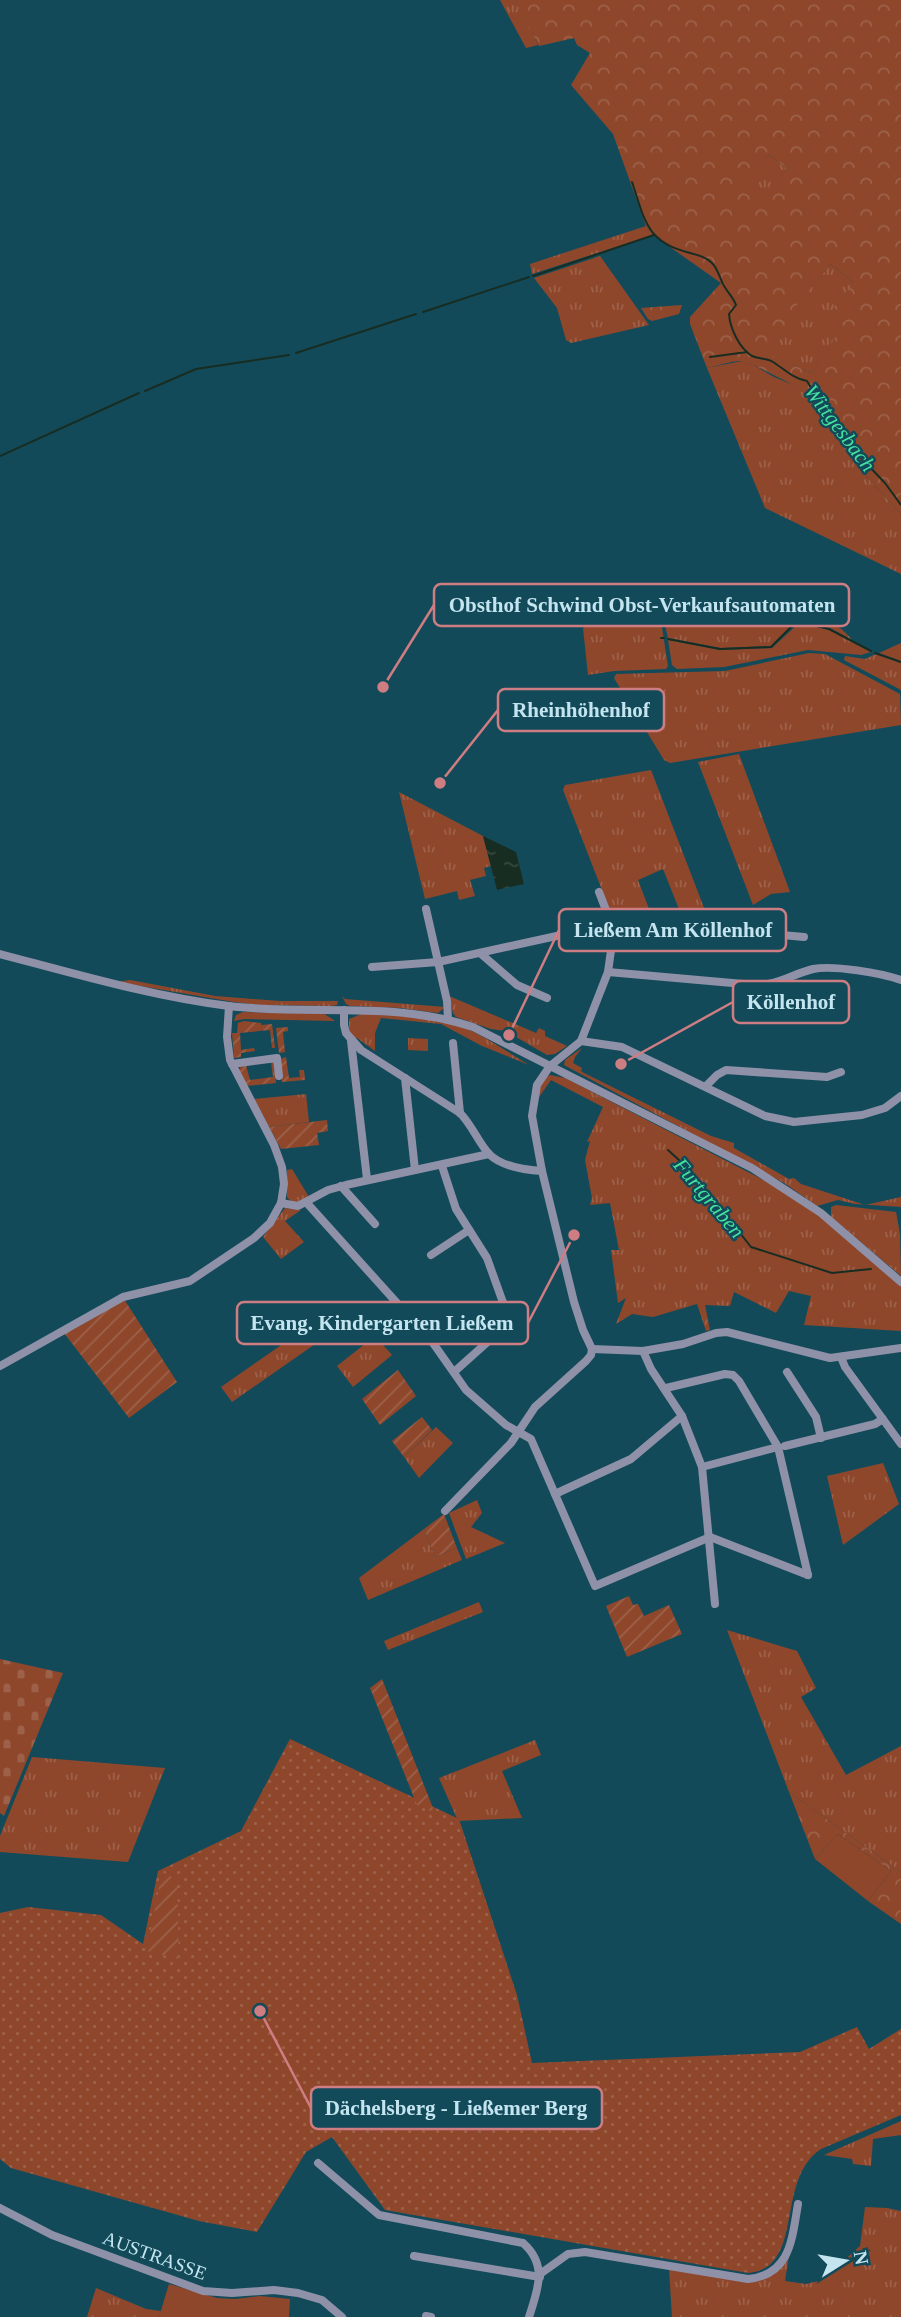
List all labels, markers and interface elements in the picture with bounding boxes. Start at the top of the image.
water label: Wittgesbach [800,380,880,476]
callout: Obsthof Schwind Obst-Verkaufsautomaten [434,584,849,626]
text: Obsthof Schwind Obst-Verkaufsautomaten [449,593,836,617]
callout: Rheinhöhenhof [498,689,664,731]
text: Rheinhöhenhof [512,698,651,722]
callout: Ließem Am Köllenhof [559,909,786,951]
text: Ließem Am Köllenhof [574,918,773,942]
callout: Köllenhof [733,981,849,1023]
text: Köllenhof [747,990,836,1014]
water label: Furtgraben [668,1152,749,1243]
callout: Evang. Kindergarten Ließem [237,1302,528,1344]
text: Evang. Kindergarten Ließem [250,1311,514,1335]
callout: Dächelsberg - Ließemer Berg [311,2087,602,2129]
text: Dächelsberg - Ließemer Berg [325,2096,588,2120]
north arrow [810,2226,880,2296]
street label: AUSTRASSE [100,2227,210,2284]
text: N [850,2249,873,2267]

